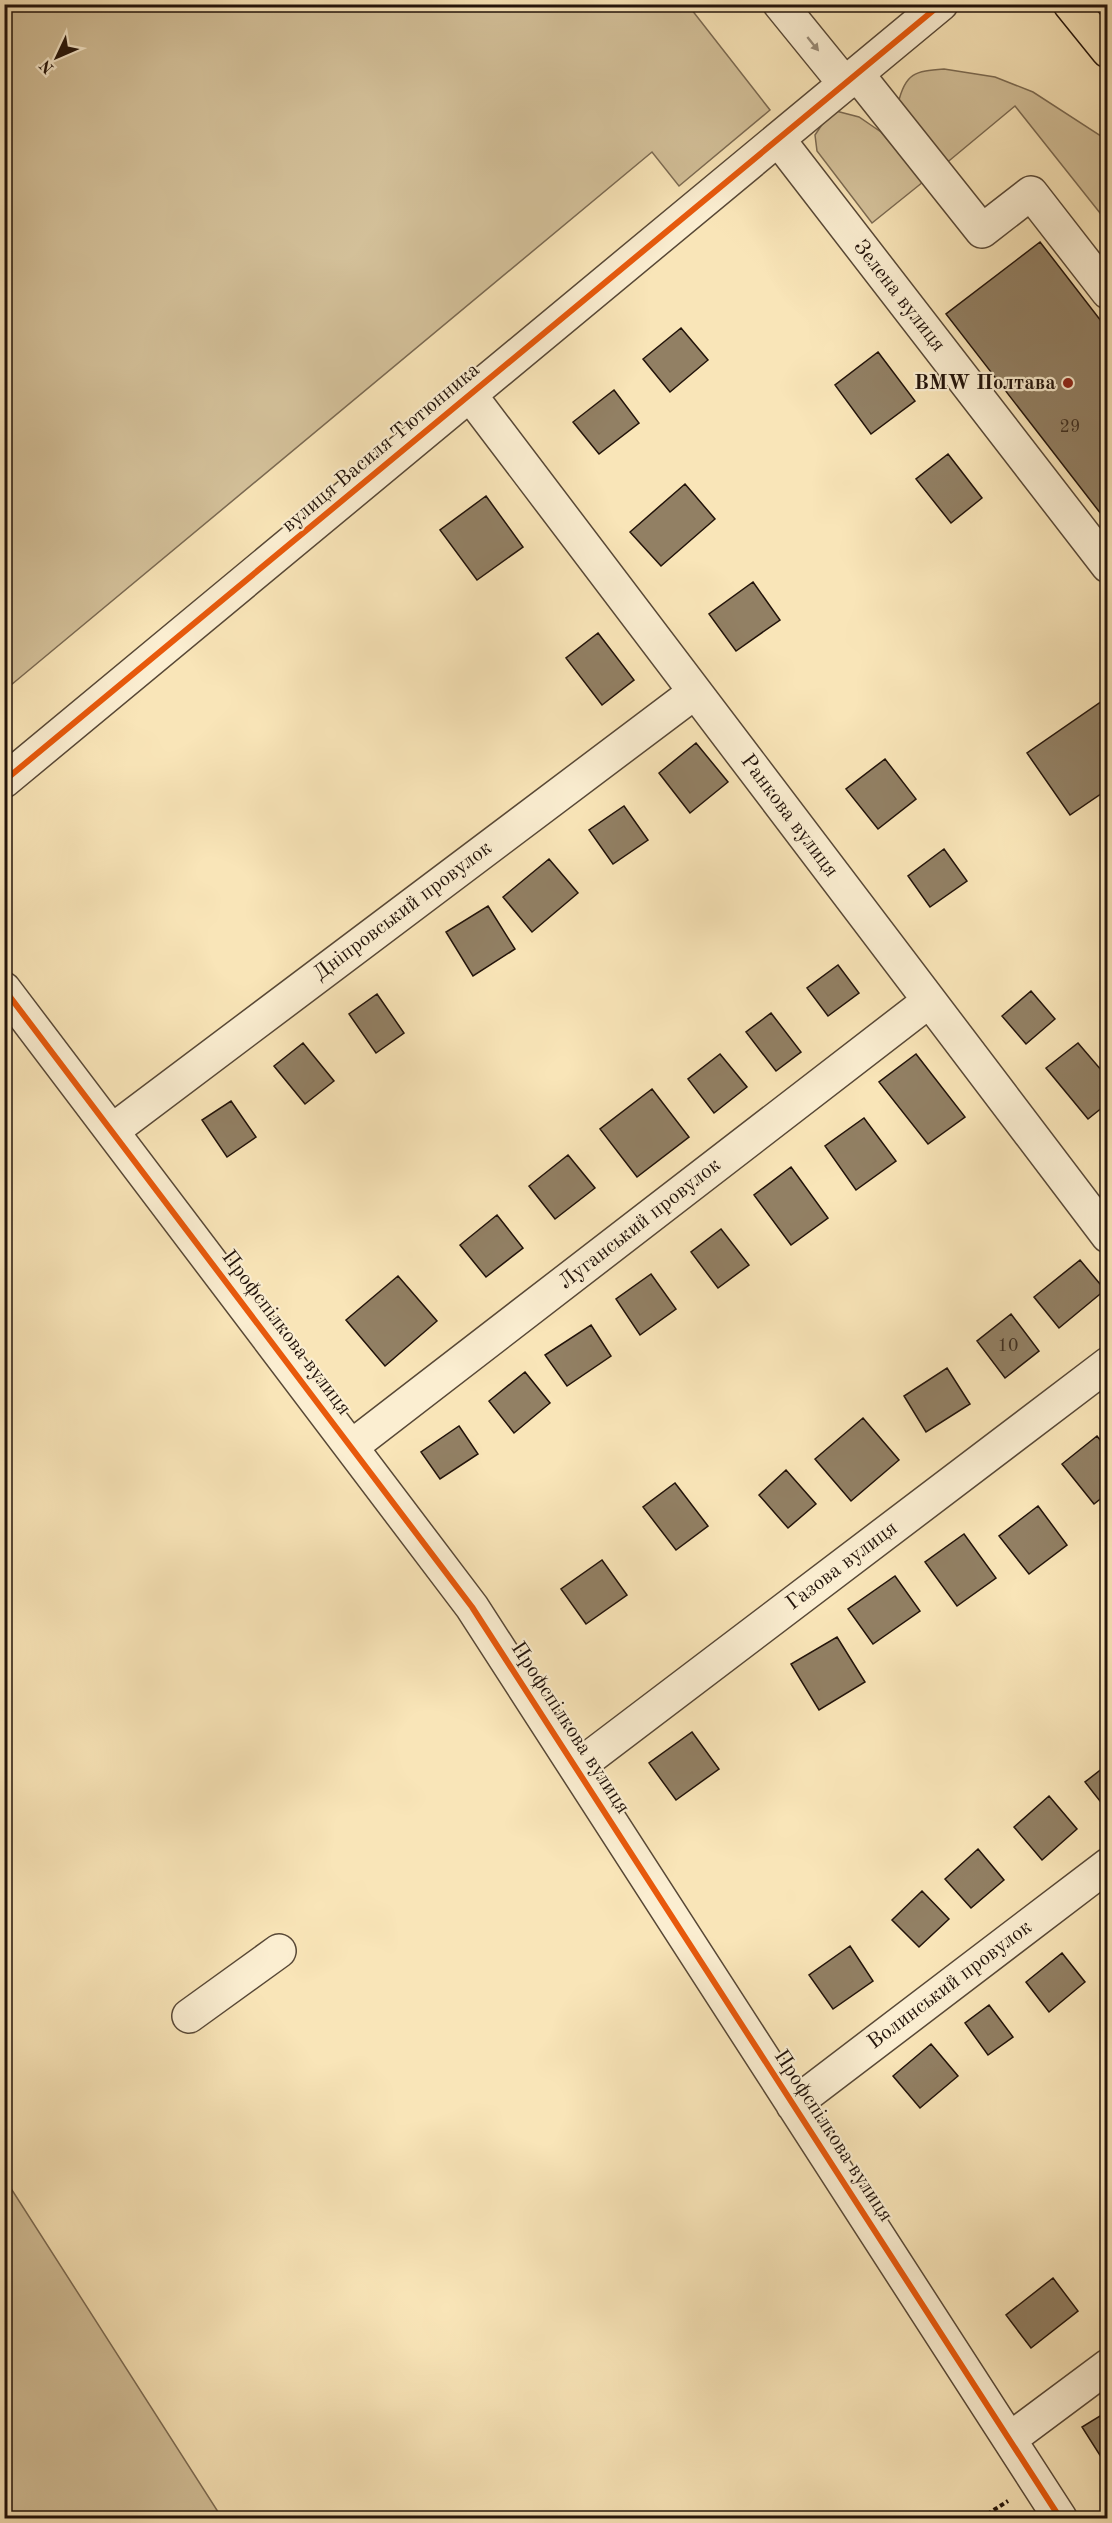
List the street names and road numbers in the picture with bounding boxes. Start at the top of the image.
street label: Зелена вулиця [849,236,949,356]
street label: вулиця Василя Тютюнника [278,359,484,537]
street label: Ранкова вулиця [736,751,842,881]
street label: Дніпровський провулок [310,837,496,985]
street label: Луганський провулок [555,1154,725,1294]
street label: Профспілкова вулиця [217,1247,355,1419]
street label: Газова вулиця [783,1518,902,1614]
street label: Профспілкова вулиця [507,1638,633,1818]
street label: Волинський провулок [864,1916,1036,2053]
street label: Профспілкова вулиця [770,2046,896,2226]

